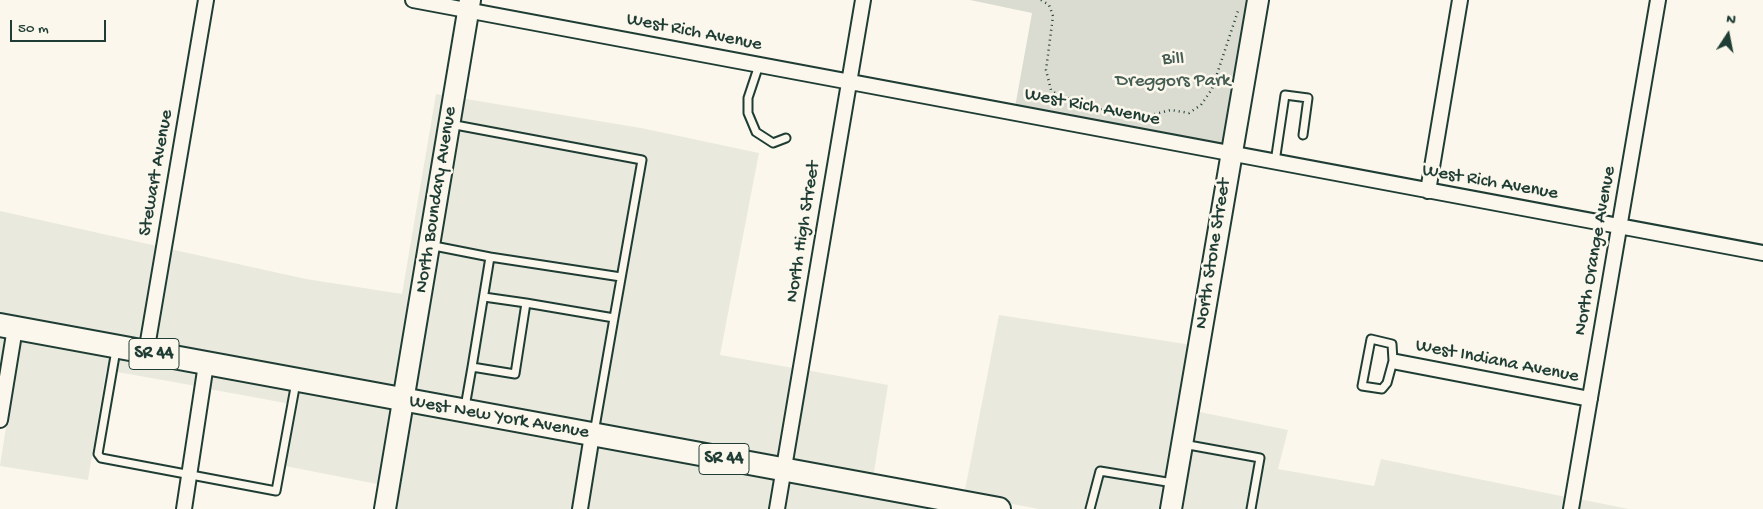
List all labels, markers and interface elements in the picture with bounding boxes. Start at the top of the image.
street label: West Rich Avenue [624,9,764,57]
scale bar [12,10,109,42]
north arrow [1703,10,1753,60]
text: N [1725,11,1737,29]
text: 50 m [18,20,49,38]
park label: Bill Dreggors Park [1116,49,1230,93]
street label: West Rich Avenue [1022,84,1162,132]
street label: North Boundary Avenue [411,105,463,295]
street label: Stewart Avenue [135,108,179,238]
street label: North High Street [782,160,826,304]
street label: West Rich Avenue [1420,160,1560,206]
street label: North Orange Avenue [1570,165,1622,337]
street label: North Stone Street [1191,177,1237,331]
street label: West Indiana Avenue [1413,335,1581,389]
road number: SR 44 [129,338,179,369]
street label: West New York Avenue [407,391,591,445]
road number: SR 44 [699,444,749,474]

